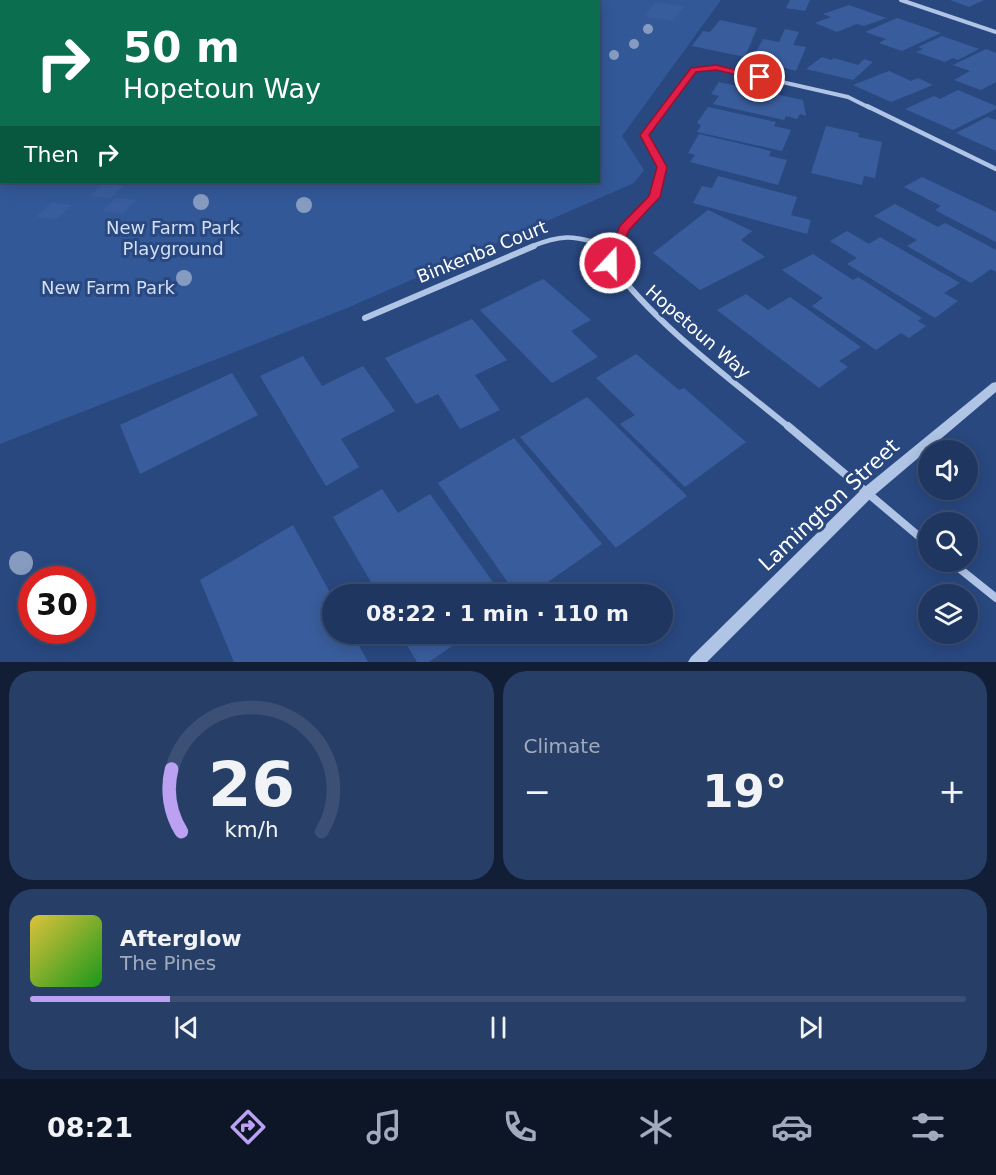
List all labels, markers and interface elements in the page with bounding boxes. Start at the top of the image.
text: 50 m [123,23,240,72]
icon: right [24,24,102,102]
pin [734,51,785,102]
icon: arrive [743,60,776,93]
text: Hopetoun Way [123,73,321,104]
icon: right [91,138,124,171]
text: Then [24,142,79,167]
street label: Binkenba Court [414,216,550,287]
park label: New Farm Park Playground [106,217,241,259]
position arrow [578,231,642,295]
park label: New Farm Park [41,277,176,298]
street label: Hopetoun Way [642,280,755,383]
street label: Lamington Street [754,434,904,576]
map controls [918,440,978,644]
button: sound [918,440,978,500]
button: search [918,512,978,572]
speed limit sign: 30 [18,566,96,644]
button: layers [918,584,978,644]
text: 08:22 · 1 min · 110 m [366,601,629,626]
text: Climate [524,734,600,758]
text: 26 [208,748,295,821]
text: 19° [702,765,787,818]
text: − [524,772,551,811]
text: + [938,772,966,811]
text: km/h [224,818,278,843]
text: Afterglow [120,926,242,951]
text: The Pines [120,951,216,975]
icon: previous [170,1011,203,1044]
icon: pause [482,1011,515,1044]
icon: next [794,1011,827,1044]
icon: directions [227,1106,269,1148]
icon: music [363,1106,405,1148]
icon: phone [499,1106,541,1148]
icon: climate [635,1106,677,1148]
icon: car [771,1106,813,1148]
icon: filters [907,1106,949,1148]
text: 08:21 [47,1112,133,1143]

